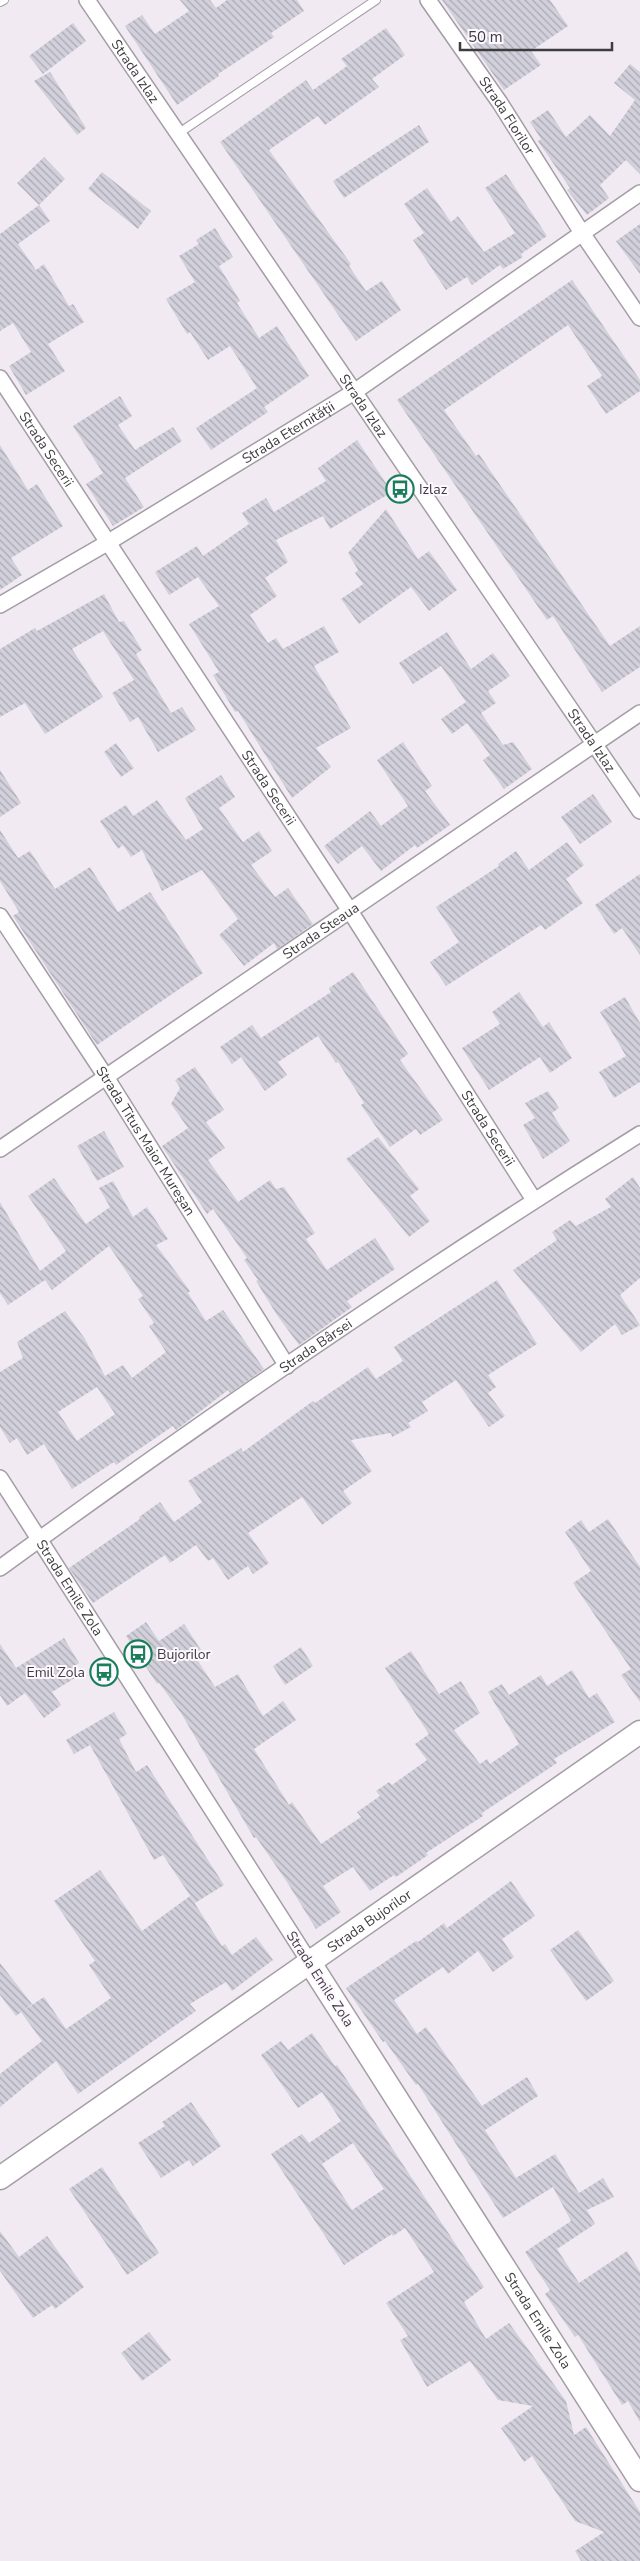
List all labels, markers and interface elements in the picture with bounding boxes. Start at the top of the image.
scale bar [460,20,612,52]
text: 50 m [468,27,503,47]
street label: Strada Izlaz [107,35,164,107]
street label: Strada Florilor [475,73,540,158]
street label: Strada Izlaz [335,370,392,442]
street label: Strada Eternității [238,397,338,468]
street label: Strada Secerii [15,408,78,490]
bus stop icon: Izlaz [385,474,415,504]
place label: Izlaz [419,480,448,499]
street label: Strada Izlaz [563,705,621,776]
street label: Strada Secerii [237,746,301,829]
street label: Strada Steaua [279,898,363,963]
street label: Strada Titus Maior Mureșan [92,1062,200,1219]
street label: Strada Secerii [457,1087,519,1170]
street label: Strada Bârsei [275,1314,356,1377]
street label: Strada Emile Zola [32,1536,108,1639]
bus stop icon: Bujorilor [123,1639,153,1669]
place label: Bujorilor [157,1645,211,1664]
bus stop icon: Emil Zola [89,1657,119,1687]
place label: Emil Zola [26,1663,85,1682]
street label: Strada Bujorilor [323,1885,415,1957]
street label: Strada Emile Zola [282,1927,358,2031]
street label: Strada Emile Zola [500,2268,576,2372]

